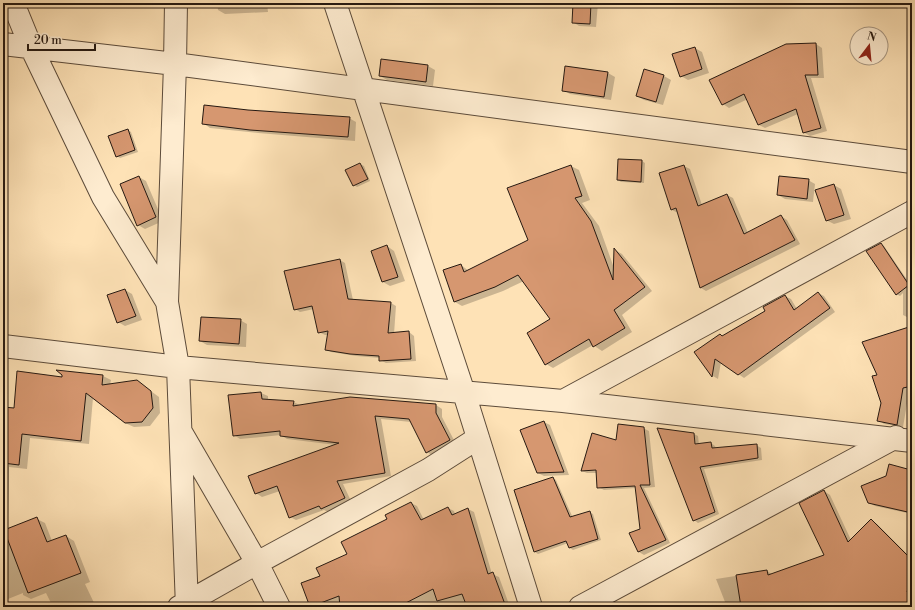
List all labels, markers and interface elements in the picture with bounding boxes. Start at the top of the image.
scale bar [28,26,95,52]
north arrow [849,26,889,66]
text: N [865,29,878,45]
text: 20 m [34,33,62,48]

